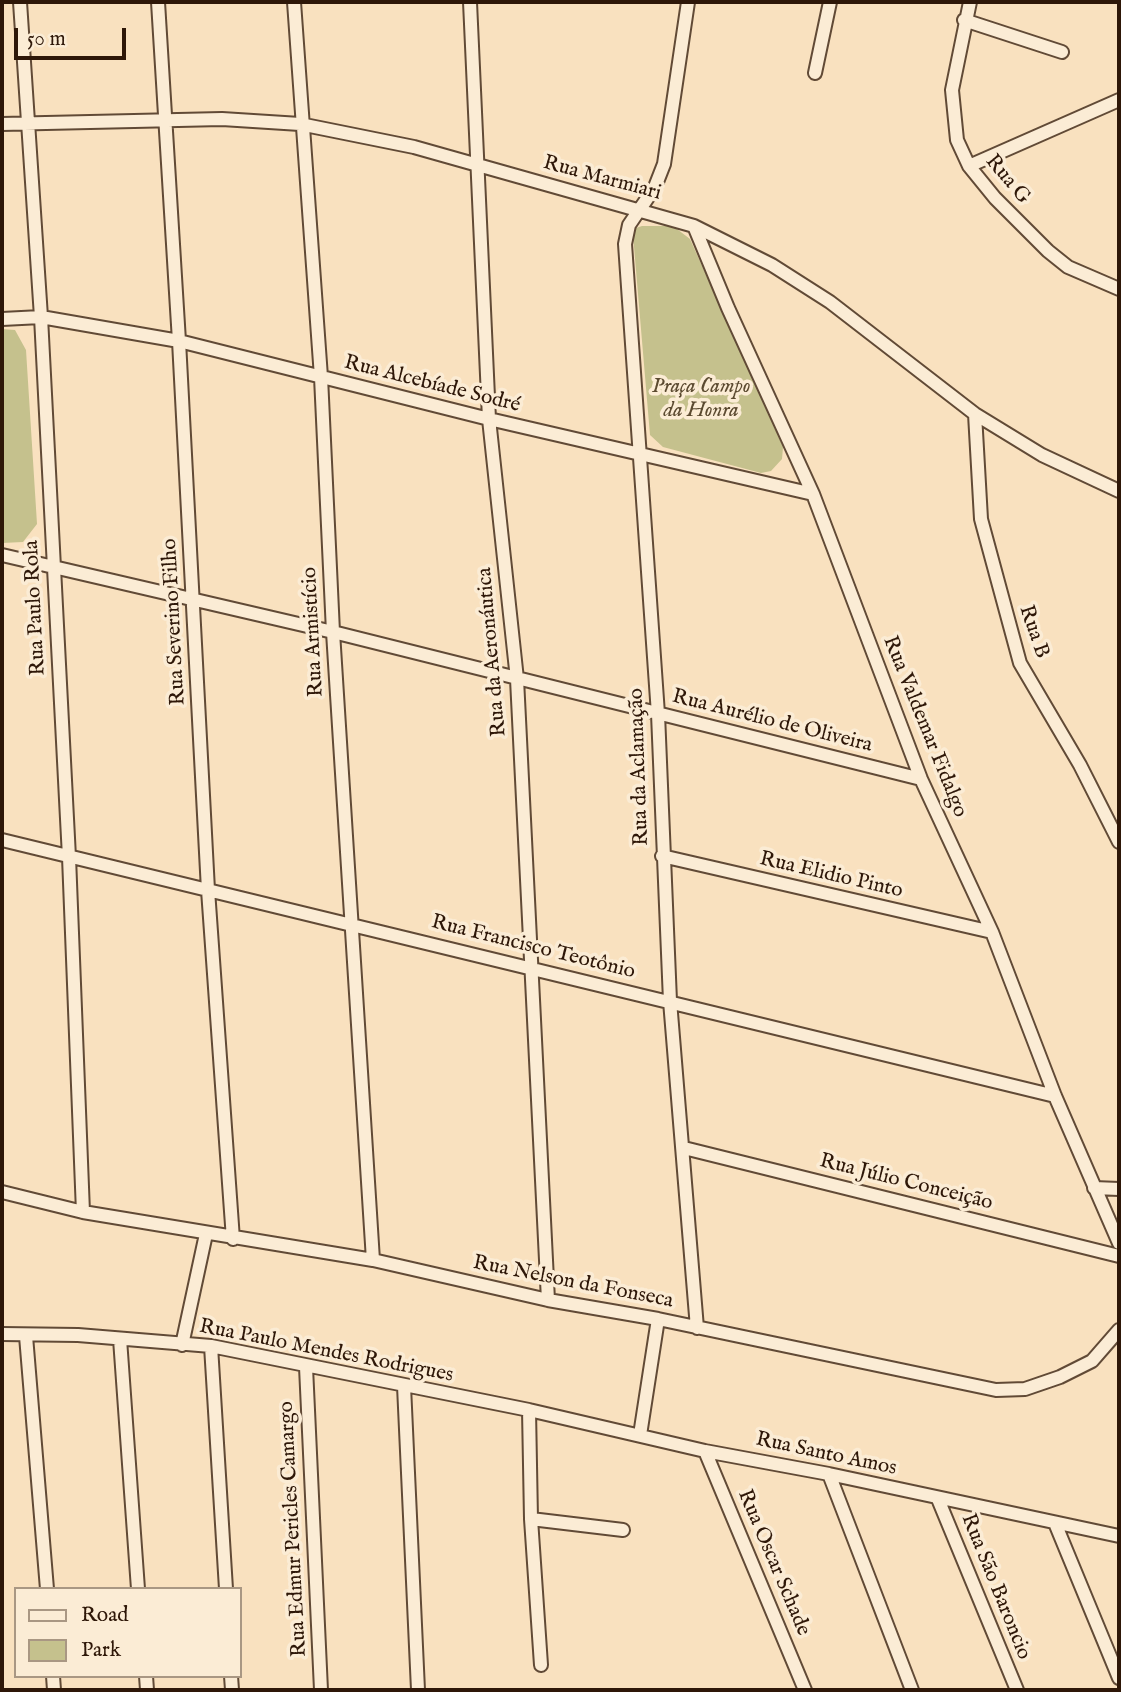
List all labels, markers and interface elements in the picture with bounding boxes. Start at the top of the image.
scale bar [18,14,130,58]
text: 50 m [27,26,66,53]
street label: Rua G [979,150,1035,210]
street label: Rua Marmiari [540,151,664,207]
street label: Rua Alcebíade Sodré [341,351,523,419]
park label: Praça Campo da Honra [652,375,750,425]
street label: Rua Severino Filho [158,538,192,706]
street label: Rua Paulo Rola [20,540,52,676]
street label: Rua Armistício [298,566,330,698]
street label: Rua da Aeronáutica [473,566,513,738]
street label: Rua B [1012,602,1054,662]
street label: Rua Valdemar Fidalgo [876,633,972,821]
street label: Rua Aurélio de Oliveira [669,685,875,759]
street label: Rua da Aclamação [625,688,655,846]
street label: Rua Elidio Pinto [757,847,905,905]
street label: Rua Francisco Teotônio [428,910,638,986]
street label: Rua Júlio Conceição [817,1149,995,1217]
street label: Rua Nelson da Fonseca [471,1251,675,1315]
street label: Rua Paulo Mendes Rodrigues [197,1315,455,1389]
street label: Rua Edmur Pericles Camargo [275,1400,313,1658]
street label: Rua Santo Amos [753,1428,899,1482]
street label: Rua Oscar Schade [731,1486,815,1640]
street label: Rua São Baroncio [954,1510,1036,1664]
legend [14,1587,242,1678]
text: Road [81,1602,128,1629]
text: Park [81,1637,121,1664]

